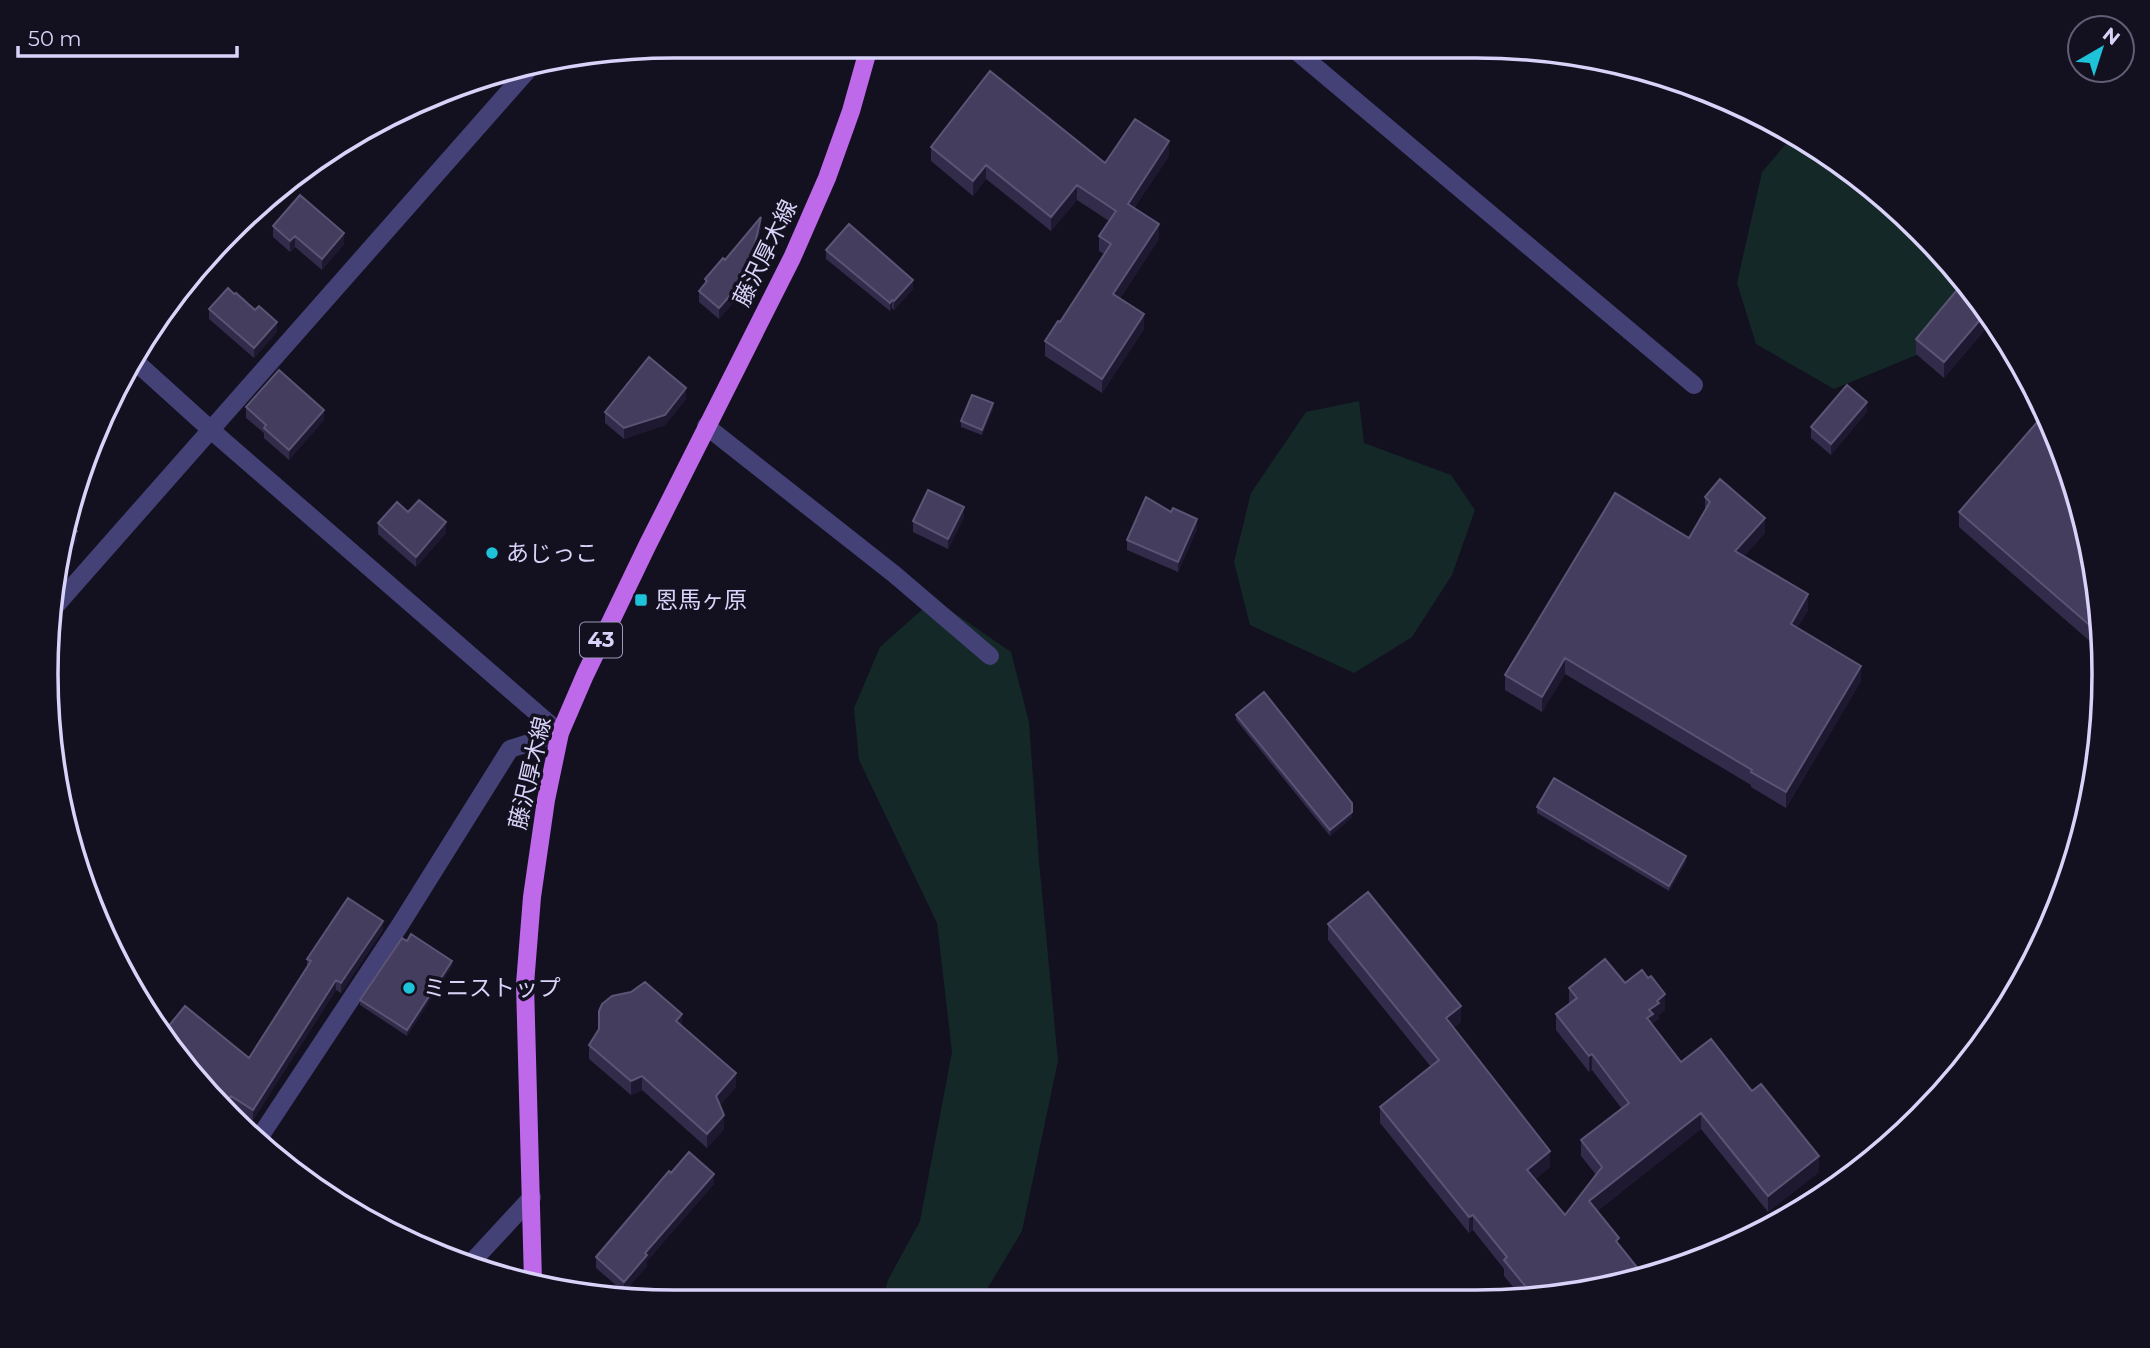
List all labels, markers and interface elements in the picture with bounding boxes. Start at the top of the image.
scale bar [18,14,236,58]
north arrow [2066,14,2136,84]
text: N [2098,22,2125,50]
text: 50 m [28,26,82,51]
street label: 藤沢厚木線 [727,195,803,311]
place label: あじっこ [506,539,598,567]
marker: あじっこ [484,545,500,561]
place label: 恩馬ヶ原 [655,586,747,614]
marker: 恩馬ヶ原 [633,592,649,608]
road number: 43 [580,622,622,658]
street label: 藤沢厚木線 [503,714,557,832]
place label: ミニストップ [423,974,561,1002]
marker: ミニストップ [401,980,417,996]

